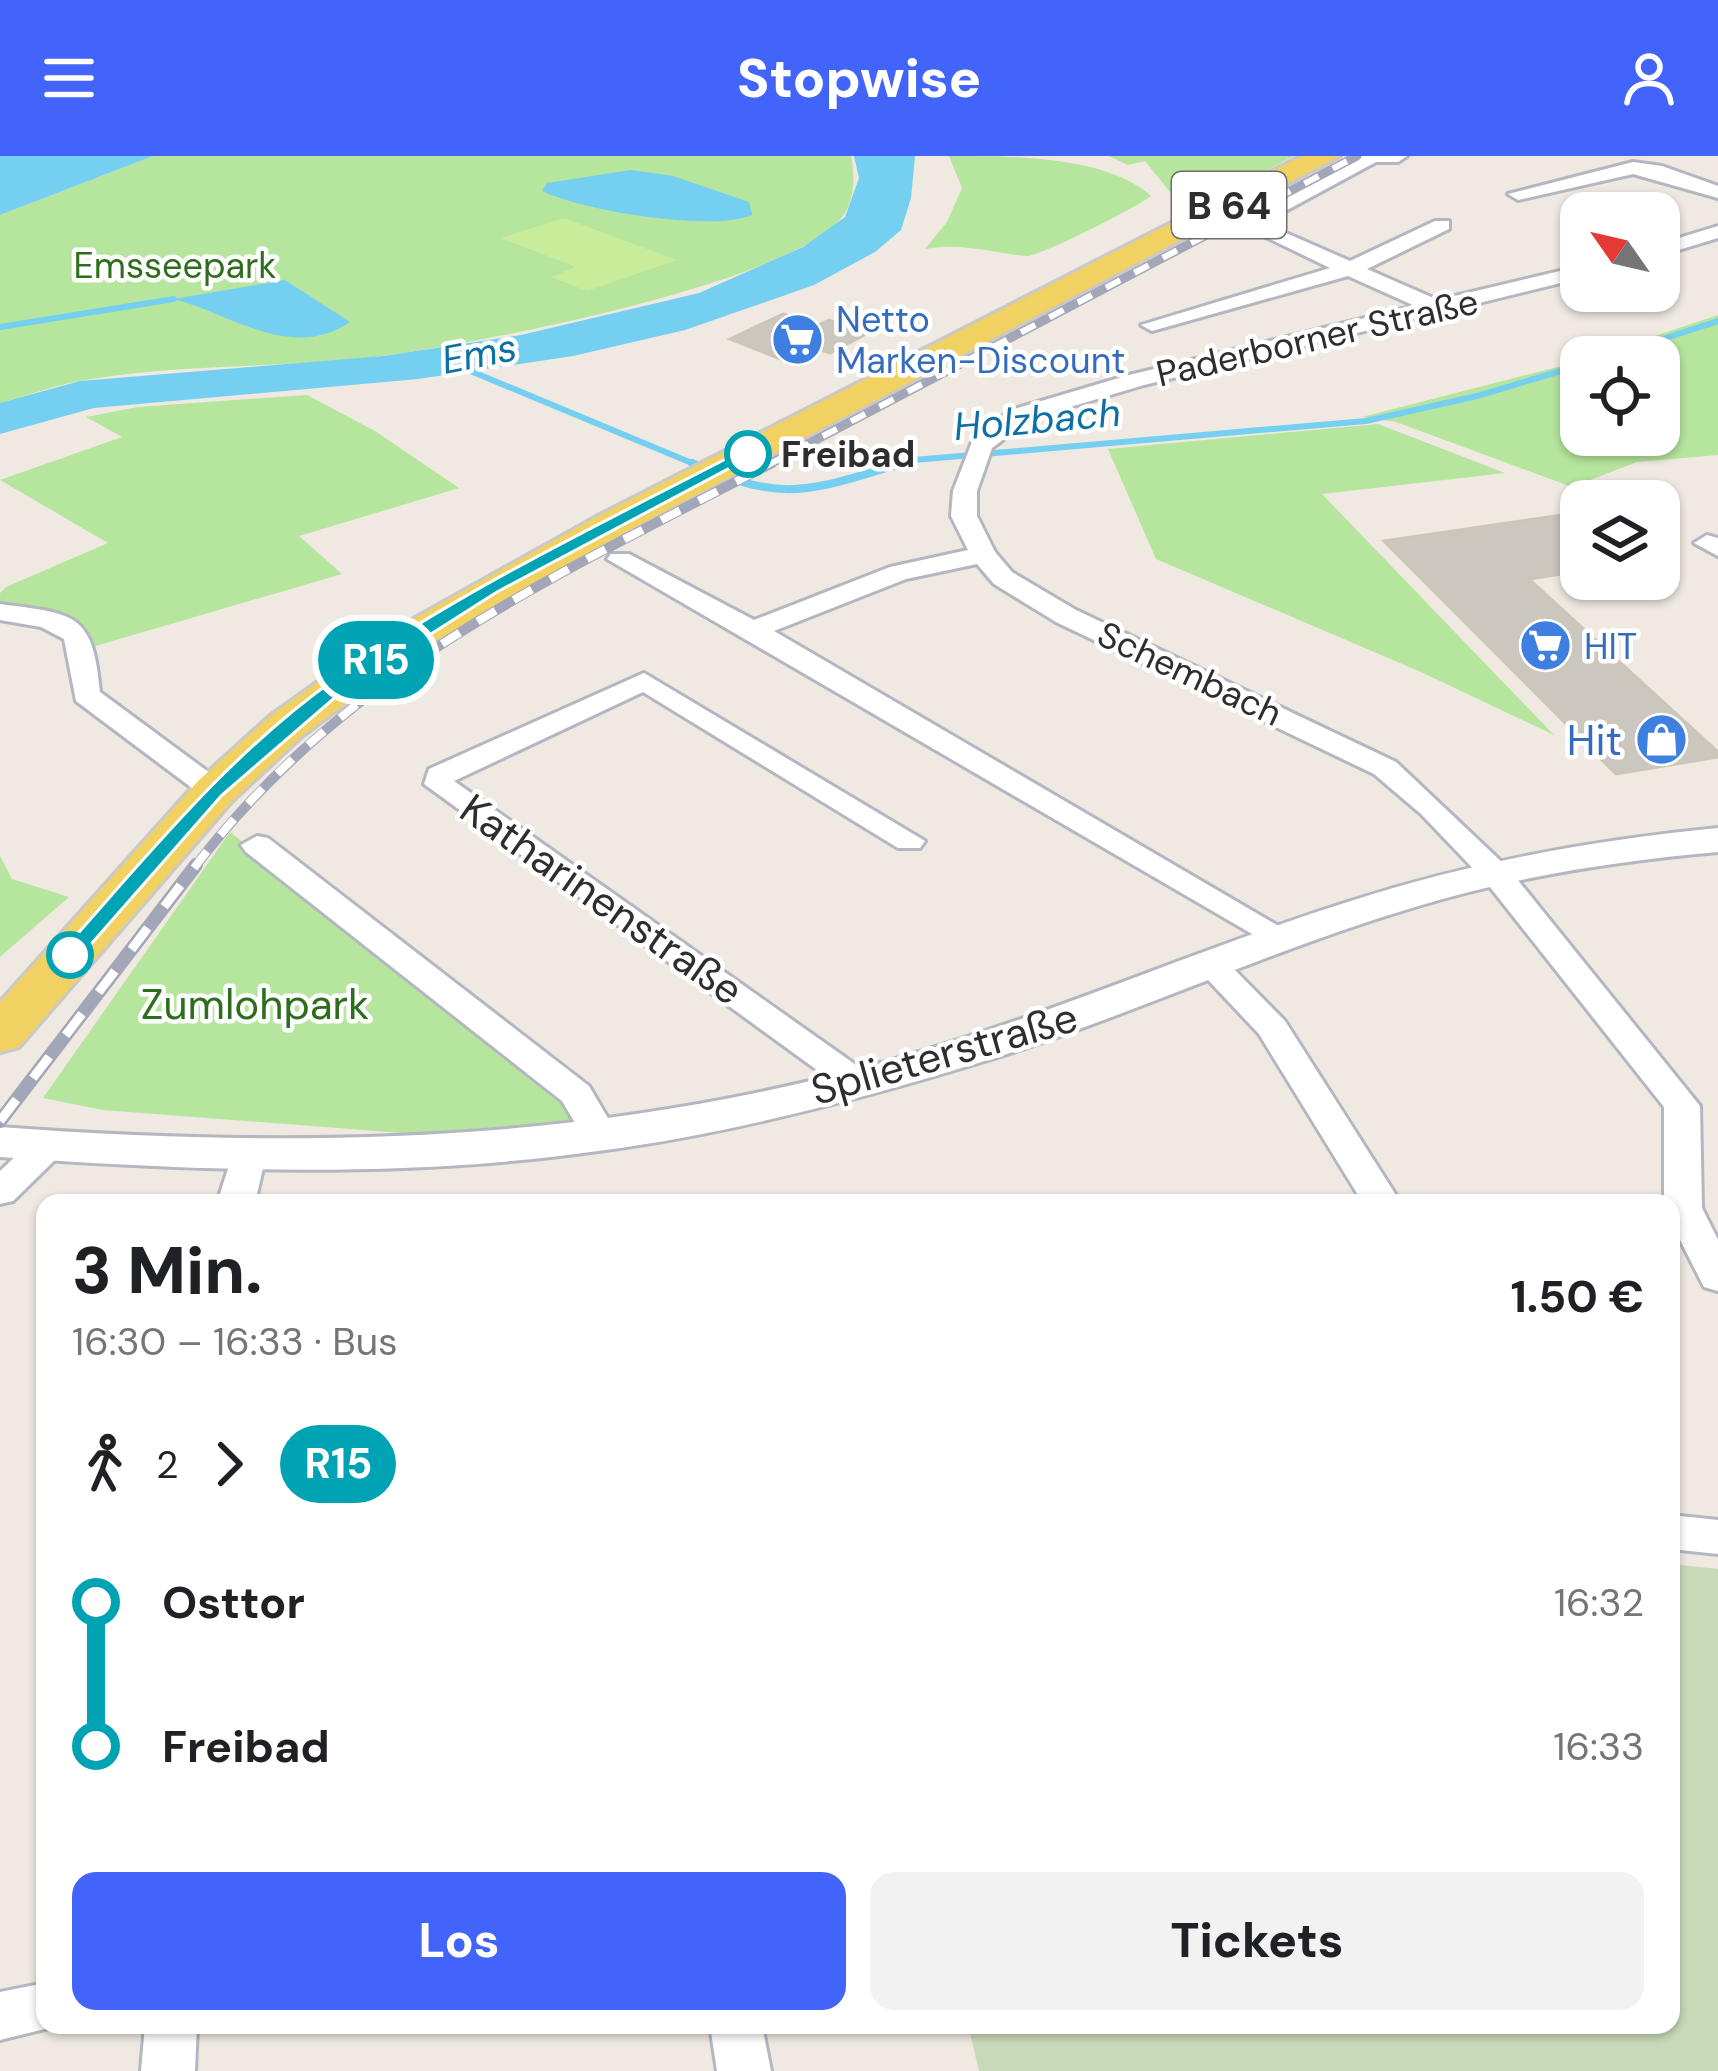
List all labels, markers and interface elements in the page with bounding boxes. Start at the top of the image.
text: Stopwise [737,43,981,114]
icon: menu [36,45,102,111]
icon: person [1616,45,1682,111]
road number: B 64 [1172,172,1286,238]
north arrow [1560,192,1680,312]
map controls [1560,192,1680,600]
park label: Emsseepark [73,242,277,289]
street label: Paderborner Straße [1152,278,1483,397]
place label: Netto Marken-Discount [836,296,1125,384]
supermarket icon: Netto Marken-Discount [769,312,825,368]
water label: Ems [437,321,521,386]
button: locate [1560,336,1680,456]
water label: Holzbach [951,387,1123,452]
place label: Freibad [781,431,915,478]
marker: Freibad [726,432,770,476]
button: layers [1560,480,1680,600]
street label: Schembach [1090,610,1289,737]
supermarket icon: HIT [1517,618,1573,674]
line badge: R15 [307,621,445,699]
place label: HIT [1584,623,1637,670]
text: R15 [342,632,410,687]
shop icon: Hit [1633,712,1689,768]
place label: Hit [1567,713,1622,768]
street label: Katharinenstraße [450,781,754,1017]
unlabelled marker [48,933,92,977]
park label: Zumlohpark [141,977,369,1032]
street label: Splieterstraße [805,989,1084,1118]
text: 3 Min. [72,1228,262,1313]
text: 1.50 € [1510,1267,1644,1326]
text: 16:30 – 16:33 · Bus [72,1316,398,1367]
icon: walk [72,1431,138,1497]
icon: forward [196,1431,262,1497]
text: R15 [304,1436,372,1491]
text: 2 [156,1439,178,1490]
text: Osttor [162,1573,305,1632]
text: 16:32 [1554,1577,1644,1628]
text: Freibad [162,1717,330,1776]
text: 16:33 [1553,1721,1644,1772]
button: Los [72,1872,846,2010]
button: Tickets [870,1872,1644,2010]

